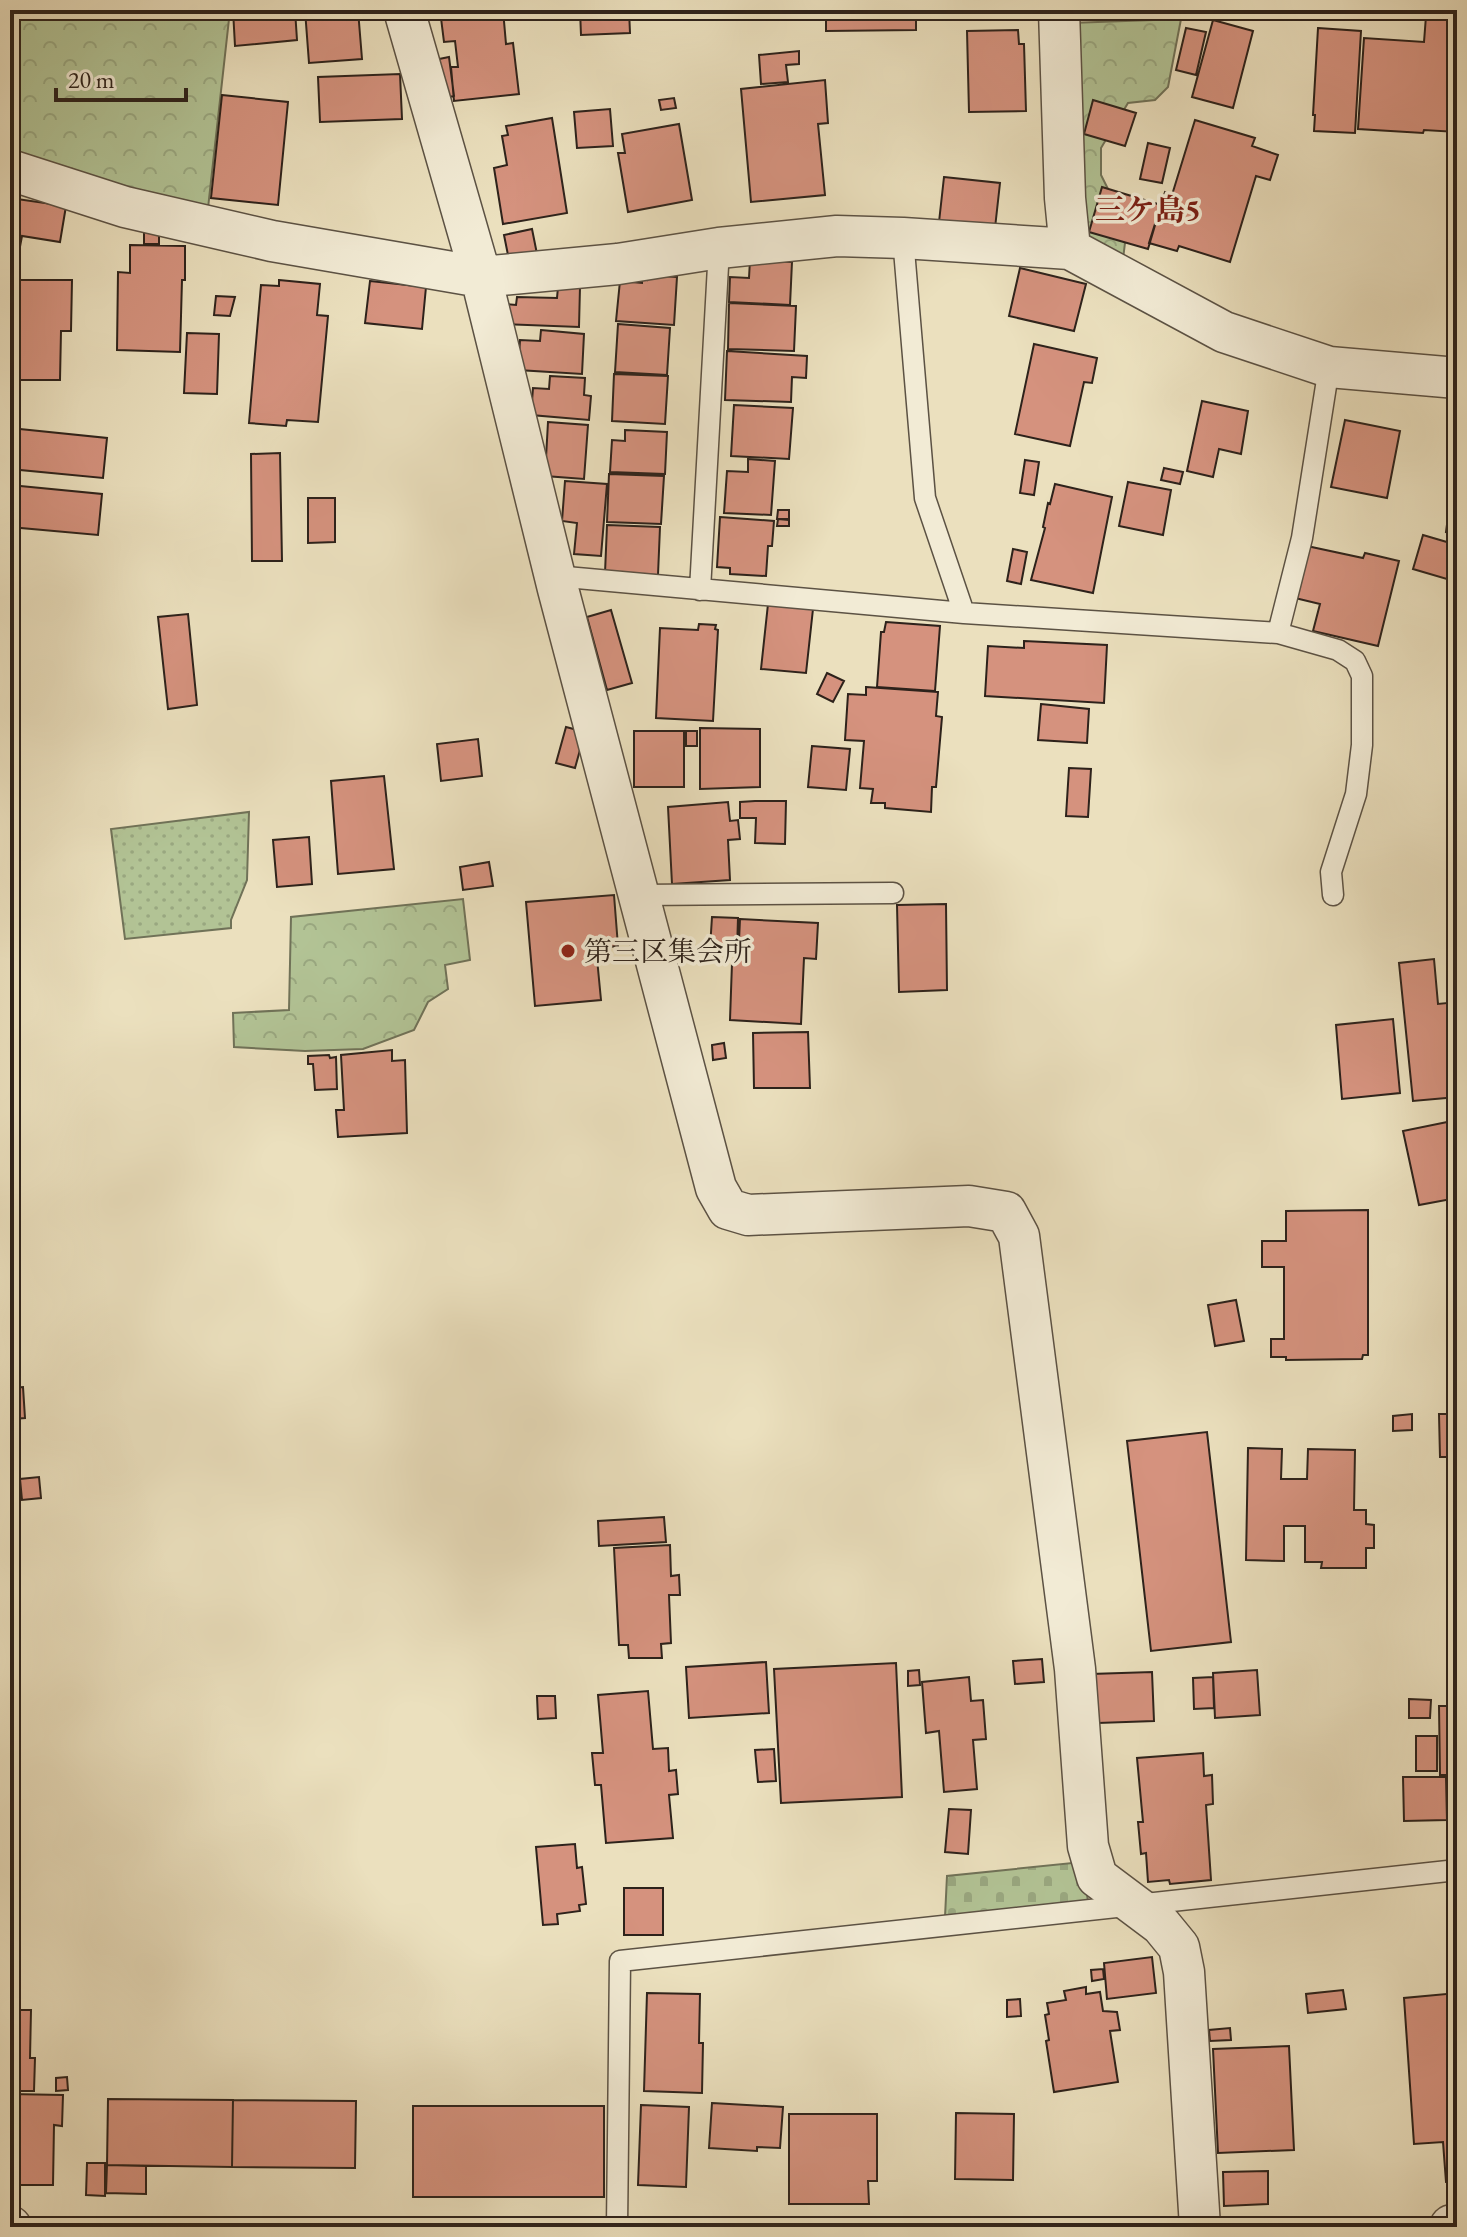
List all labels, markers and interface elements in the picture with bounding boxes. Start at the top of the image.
scale bar [56,52,186,102]
text: 20 m [68,64,115,95]
district label: 三ケ島5 [1095,190,1201,229]
place label: 第三区集会所 [584,933,752,969]
marker: 第三区集会所 [559,942,577,960]

